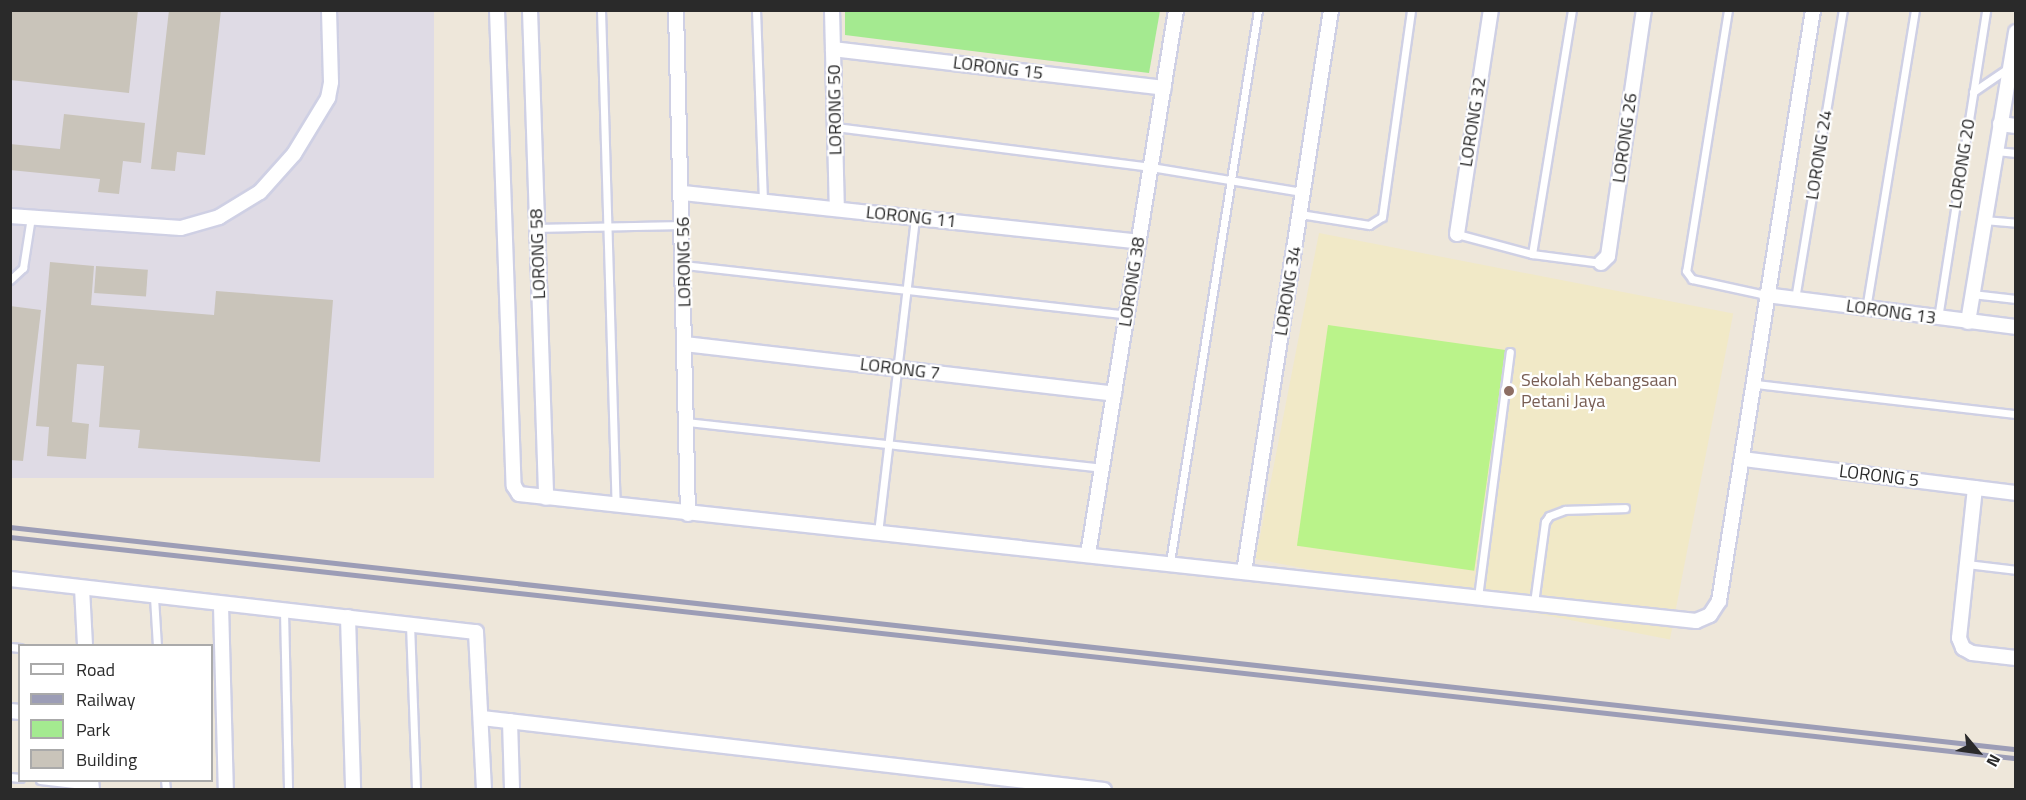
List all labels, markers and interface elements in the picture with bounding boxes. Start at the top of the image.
street label: LORONG 15 [952,52,1044,84]
street label: LORONG 50 [823,65,847,155]
street label: LORONG 32 [1455,76,1491,168]
street label: LORONG 26 [1608,92,1642,184]
street label: LORONG 24 [1801,109,1837,201]
street label: LORONG 20 [1944,118,1980,210]
street label: LORONG 11 [865,202,957,232]
street label: LORONG 58 [526,208,550,300]
street label: LORONG 56 [672,217,696,307]
street label: LORONG 38 [1114,236,1150,328]
street label: LORONG 34 [1270,245,1306,337]
street label: LORONG 13 [1845,295,1937,329]
street label: LORONG 7 [859,353,941,385]
place label: Sekolah Kebangsaan Petani Jaya [1521,370,1677,412]
marker: Sekolah Kebangsaan Petani Jaya [1502,384,1516,398]
street label: LORONG 5 [1838,460,1920,492]
legend [18,644,213,782]
text: Road [76,656,115,683]
text: Railway [76,686,135,713]
text: Park [76,716,110,743]
north arrow [1948,722,2008,782]
text: Building [76,746,137,773]
text: N [1981,750,2007,771]

